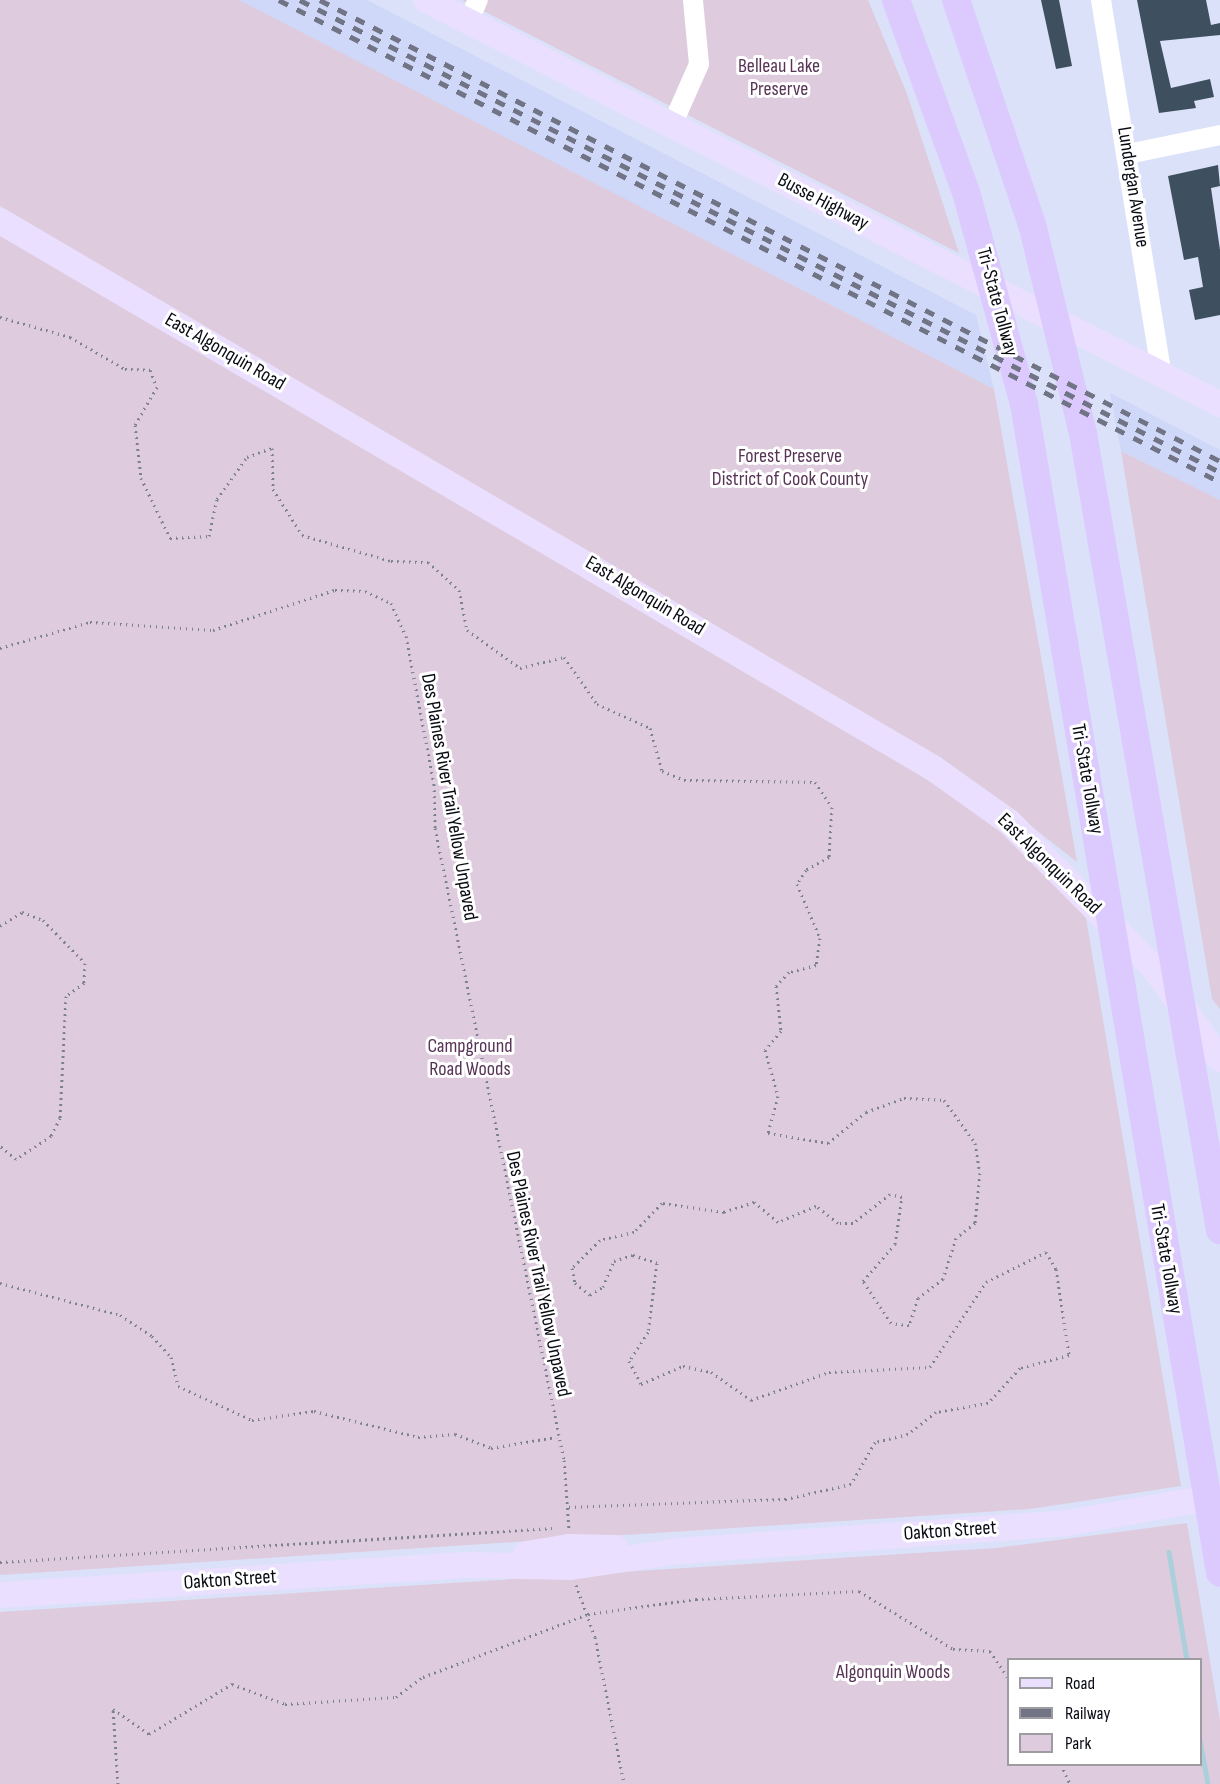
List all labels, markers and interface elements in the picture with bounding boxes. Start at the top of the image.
park label: Belleau Lake Preserve [738,54,820,101]
street label: Lundergan Avenue [1112,125,1154,249]
street label: Busse Highway [774,168,872,236]
street label: Tri-State Tollway [971,245,1023,359]
street label: East Algonquin Road [161,308,289,396]
park label: Forest Preserve District of Cook County [712,444,868,491]
street label: East Algonquin Road [581,551,709,641]
street label: Des Plaines River Trail Yellow Unpaved [415,672,483,922]
street label: Tri-State Tollway [1066,722,1108,836]
street label: East Algonquin Road [992,809,1106,919]
park label: Campground Road Woods [427,1035,513,1082]
street label: Des Plaines River Trail Yellow Unpaved [500,1149,576,1399]
street label: Tri-State Tollway [1145,1202,1187,1316]
street label: Oakton Street [903,1516,997,1546]
street label: Oakton Street [183,1565,277,1595]
legend [1007,1658,1202,1766]
park label: Algonquin Woods [836,1660,950,1684]
text: Road [1065,1673,1095,1694]
text: Railway [1065,1703,1110,1724]
text: Park [1065,1733,1091,1754]

